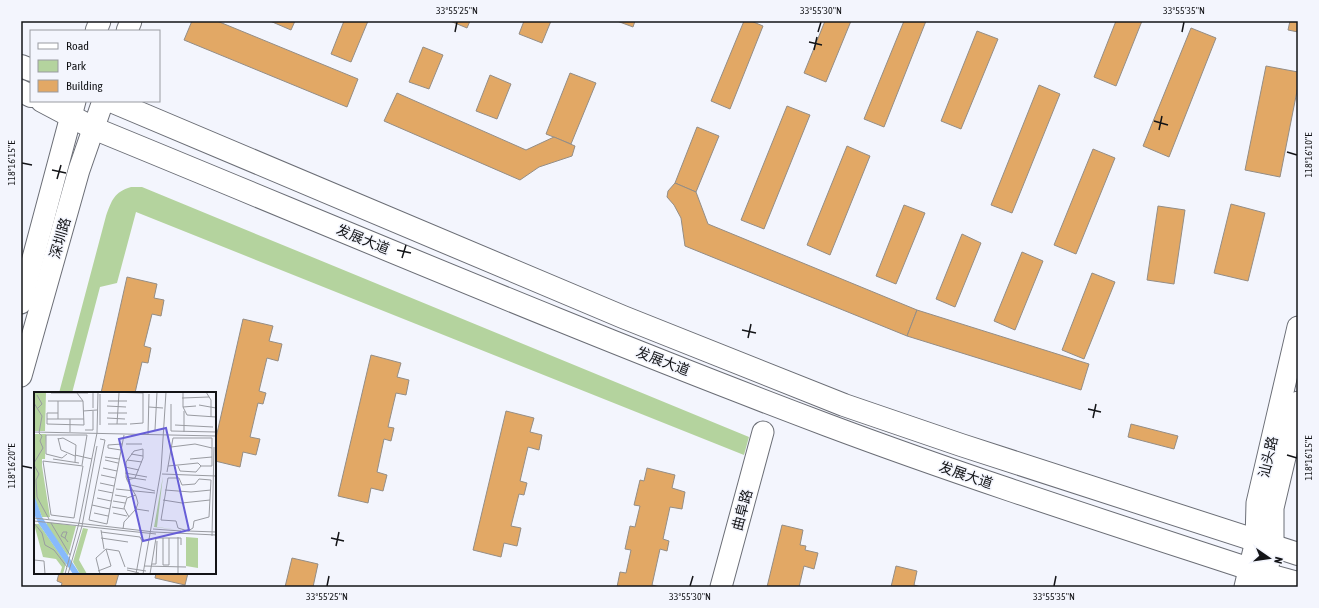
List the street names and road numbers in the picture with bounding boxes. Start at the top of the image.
street label: 深圳路 [47,216,73,260]
street label: 发展大道 [334,221,392,257]
street label: 发展大道 [634,343,692,379]
street label: 汕头路 [1255,435,1281,479]
street label: 发展大道 [937,458,995,492]
street label: 曲阜路 [729,488,755,532]

